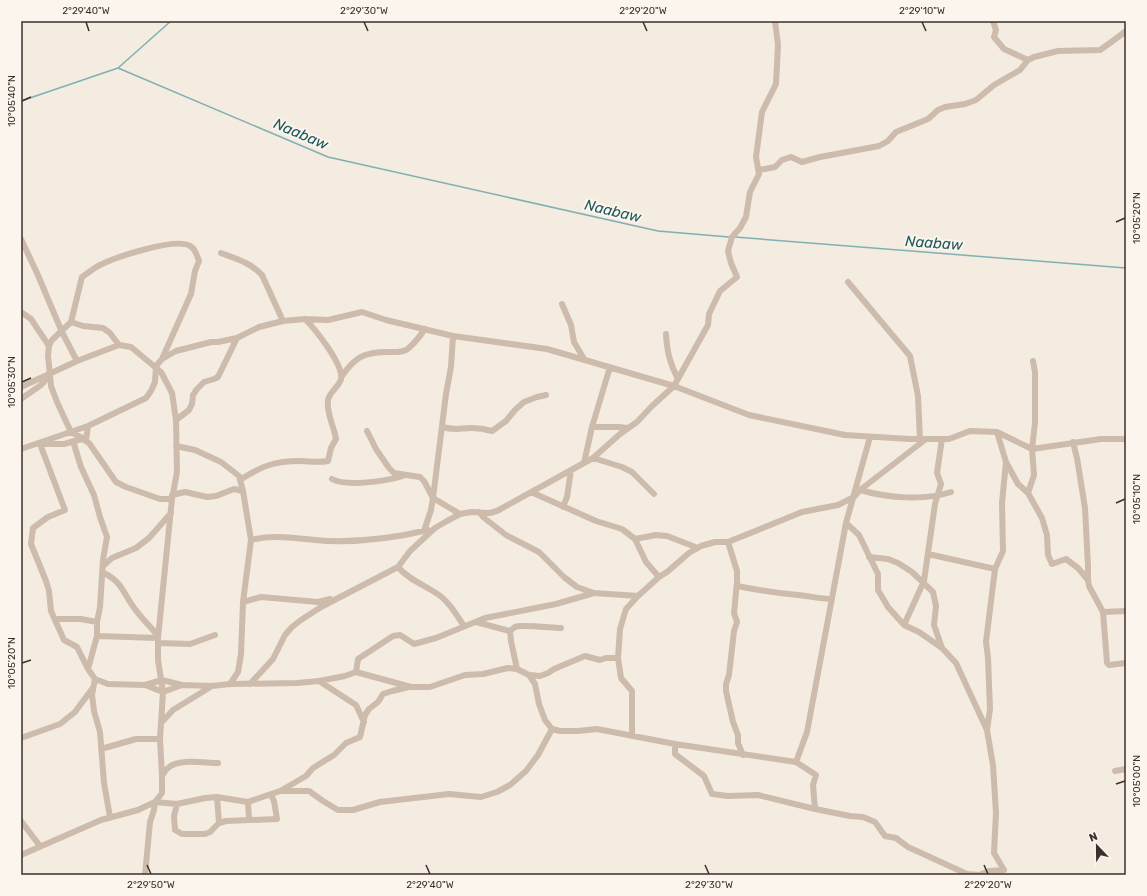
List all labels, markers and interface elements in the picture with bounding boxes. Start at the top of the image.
text: 2°29'40"W [62,5,110,17]
text: 2°29'30"W [340,5,388,17]
text: 2°29'20"W [619,5,667,17]
text: 2°29'10"W [899,5,945,17]
text: 10°05'40"N [6,75,18,127]
water label: Naabaw [271,114,332,154]
text: 10°05'20"N [1131,192,1143,244]
water label: Naabaw [583,196,644,226]
water label: Naabaw [905,232,964,254]
text: 10°05'30"N [6,356,18,408]
text: 10°05'10"N [1131,474,1143,524]
text: 10°05'20"N [6,637,18,689]
text: 10°05'00"N [1131,755,1143,807]
north arrow [1077,826,1117,866]
text: N [1087,830,1100,845]
text: 2°29'50"W [127,879,175,891]
text: 2°29'40"W [406,879,454,891]
text: 2°29'30"W [685,879,733,891]
text: 2°29'20"W [964,879,1012,891]

